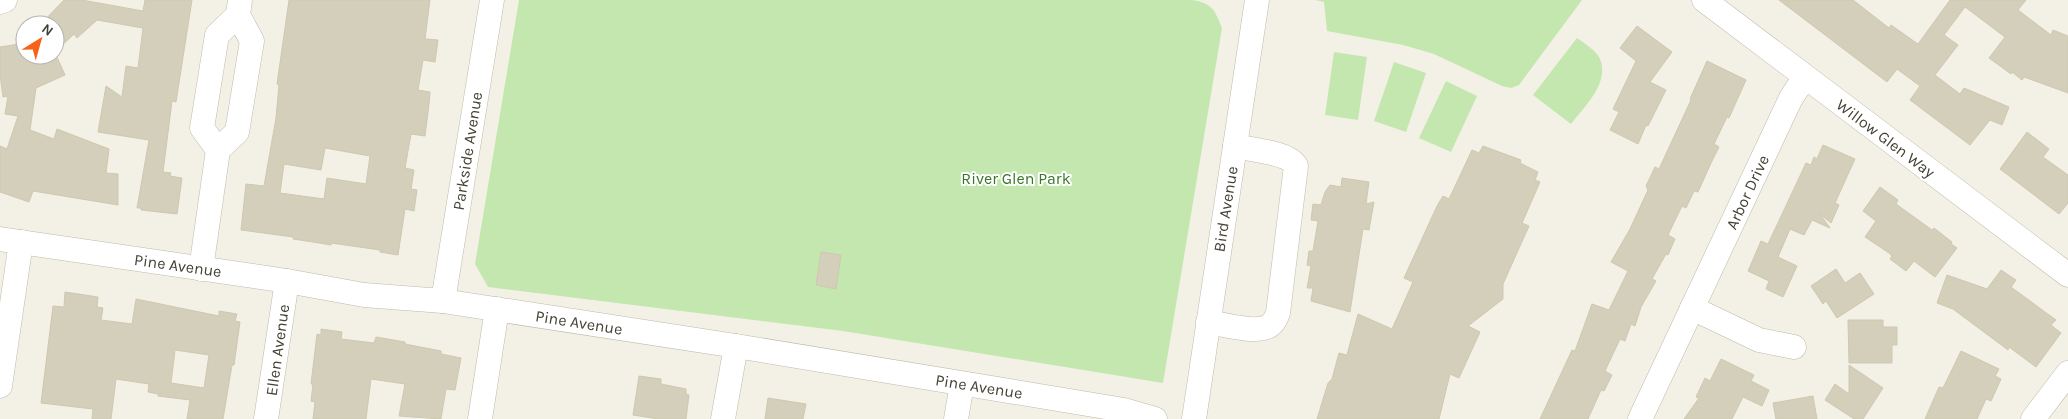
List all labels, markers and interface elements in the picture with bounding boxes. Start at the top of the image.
north arrow [15,15,65,65]
text: N [38,20,57,40]
street label: Parkside Avenue [449,90,486,212]
street label: Willow Glen Way [1833,95,1939,182]
street label: Arbor Drive [1722,152,1773,233]
street label: Bird Avenue [1209,165,1242,253]
park label: River Glen Park [961,169,1071,188]
street label: Pine Avenue [133,250,223,281]
street label: Ellen Avenue [262,303,293,397]
street label: Pine Avenue [534,306,624,339]
street label: Pine Avenue [934,370,1024,403]

